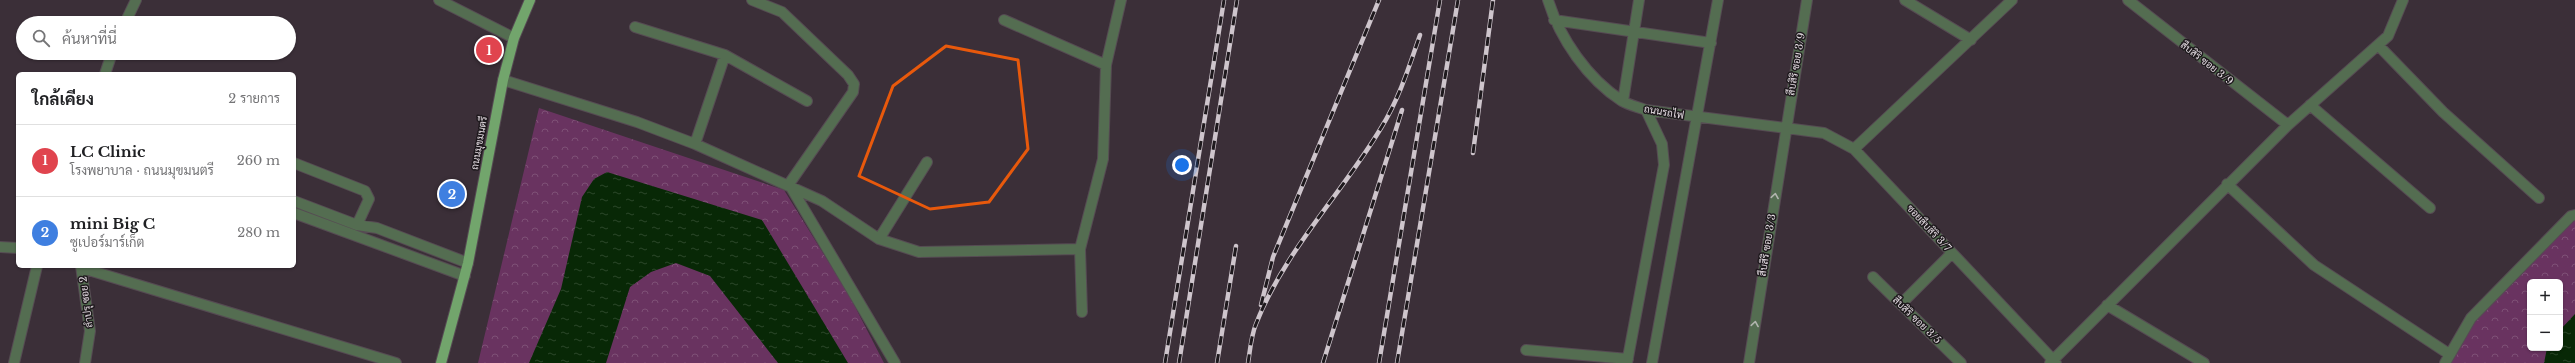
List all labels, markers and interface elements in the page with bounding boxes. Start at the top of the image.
search box [16,16,296,60]
icon: search [30,27,52,49]
text: ค้นหาที่นี่ [62,29,117,48]
street label: สืบสิริ ซอย 3/9 [1784,32,1808,97]
pin: 1 [476,35,502,65]
street label: สืบสิริ ซอย 3/9 [2178,38,2236,88]
text: ใกล้เคียง [32,89,94,110]
text: 2 รายการ [228,90,280,107]
street label: ถนนรถไฟ [1643,102,1685,122]
street label: ถนนมุขมนตรี [468,115,491,171]
text: LC Clinic [70,142,146,161]
text: 1 [42,152,48,169]
text: 260 m [237,152,280,169]
your location [1172,155,1192,175]
text: โรงพยาบาล · ถนนมุขมนตรี [70,162,214,179]
pin: 2 [439,179,465,209]
one-way arrow [1770,193,1779,199]
street label: ซอยสืบสิริ 3/7 [1904,202,1955,255]
street label: สืบสิริ ซอย 3/3 [1756,213,1778,277]
text: mini Big C [70,214,155,233]
text: 2 [41,224,49,241]
text: 280 m [237,224,280,241]
text: ซูเปอร์มาร์เก็ต [70,234,144,251]
street label: ลำปรุ ซอย 2 [76,275,97,328]
map controls [2527,279,2563,351]
button: + [2527,279,2563,315]
street label: สืบสิริ ซอย 3/5 [1890,293,1944,347]
button: − [2527,315,2563,351]
one-way arrow [1750,321,1759,328]

